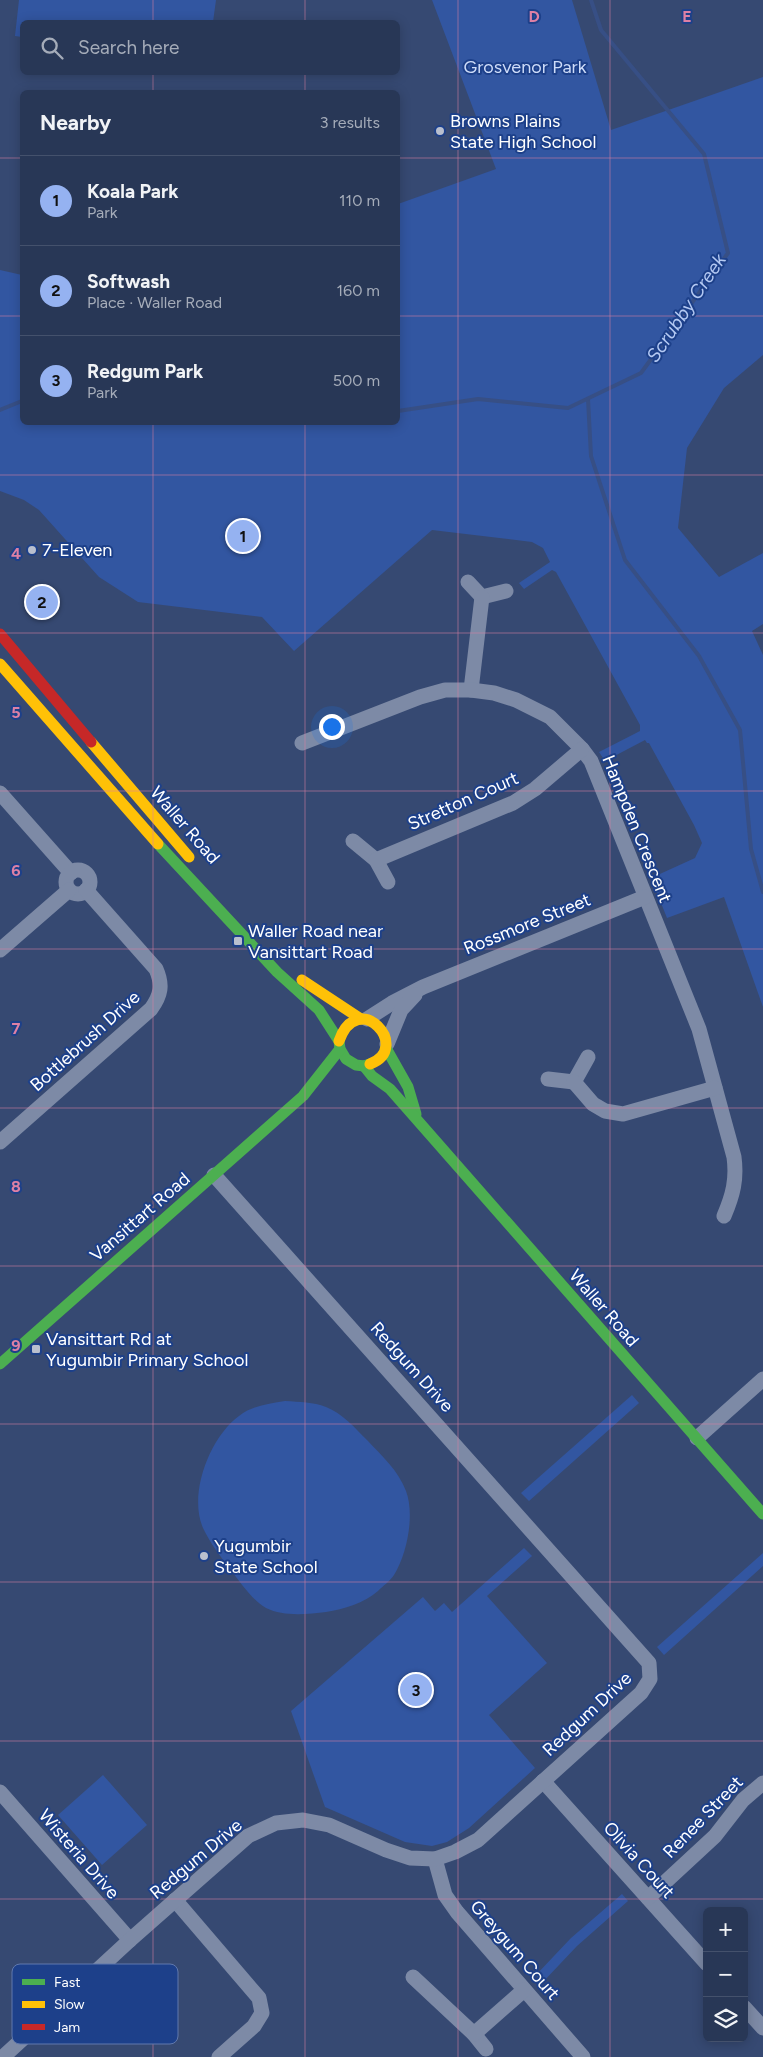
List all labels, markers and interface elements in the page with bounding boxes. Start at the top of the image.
text: D [528,7,540,26]
text: E [682,7,692,26]
search box [20,20,400,75]
icon: search [38,34,66,62]
text: Search here [78,36,180,59]
park label: Grosvenor Park [464,56,587,78]
text: Nearby [40,110,111,135]
place label: Browns Plains State High School [450,110,596,153]
text: 3 results [320,113,380,132]
marker: Browns Plains State High School [434,125,446,137]
text: Koala Park [87,180,178,203]
text: 1 [53,191,59,210]
text: 110 m [339,191,380,210]
text: Park [87,203,117,222]
water label: Scrubby Creek [641,249,731,367]
text: Softwash [87,270,170,293]
text: 2 [51,281,61,300]
text: 160 m [337,281,380,300]
text: Place · Waller Road [87,293,222,312]
text: Redgum Park [87,360,203,383]
text: 3 [52,371,60,390]
text: 500 m [333,371,380,390]
text: Park [87,383,117,402]
pin: 1 [227,517,259,555]
place label: 7-Eleven [42,539,112,561]
text: 4 [11,544,21,563]
marker: 7-Eleven [26,544,38,556]
pin: 2 [26,583,58,621]
text: 5 [11,703,21,722]
your location [319,714,345,740]
street label: Hampden Crescent [597,752,677,906]
street label: Stretton Court [404,767,522,835]
street label: Waller Road [145,782,225,868]
text: 6 [11,861,21,880]
street label: Rossmore Street [460,888,594,959]
place label: Waller Road near Vansittart Road [248,920,383,963]
marker: Waller Road near Vansittart Road [232,935,244,947]
street label: Bottlebrush Drive [26,986,145,1096]
text: 7 [12,1019,21,1038]
street label: Vansittart Road [86,1168,194,1266]
text: 8 [11,1177,21,1196]
street label: Waller Road [564,1265,644,1351]
street label: Redgum Drive [366,1317,458,1417]
place label: Vansittart Rd at Yugumbir Primary School [46,1328,248,1371]
text: 9 [11,1336,21,1355]
marker: Vansittart Rd at Yugumbir Primary School [30,1343,42,1355]
place label: Yugumbir State School [214,1535,318,1578]
marker: Yugumbir State School [198,1550,210,1562]
street label: Redgum Drive [538,1667,636,1761]
pin: 3 [400,1671,432,1709]
street label: Renee Street [658,1771,748,1863]
street label: Wisteria Drive [34,1805,124,1904]
street label: Redgum Drive [145,1814,247,1904]
street label: Olivia Court [599,1817,679,1903]
street label: Greygum Court [466,1895,565,2005]
map controls [703,1907,748,2042]
button: + [703,1907,748,1952]
button: − [703,1952,748,1997]
legend [12,1964,178,2044]
text: Fast [54,1974,80,1991]
text: Slow [54,1996,85,2013]
button: layers [703,1997,748,2042]
text: Jam [54,2019,80,2036]

